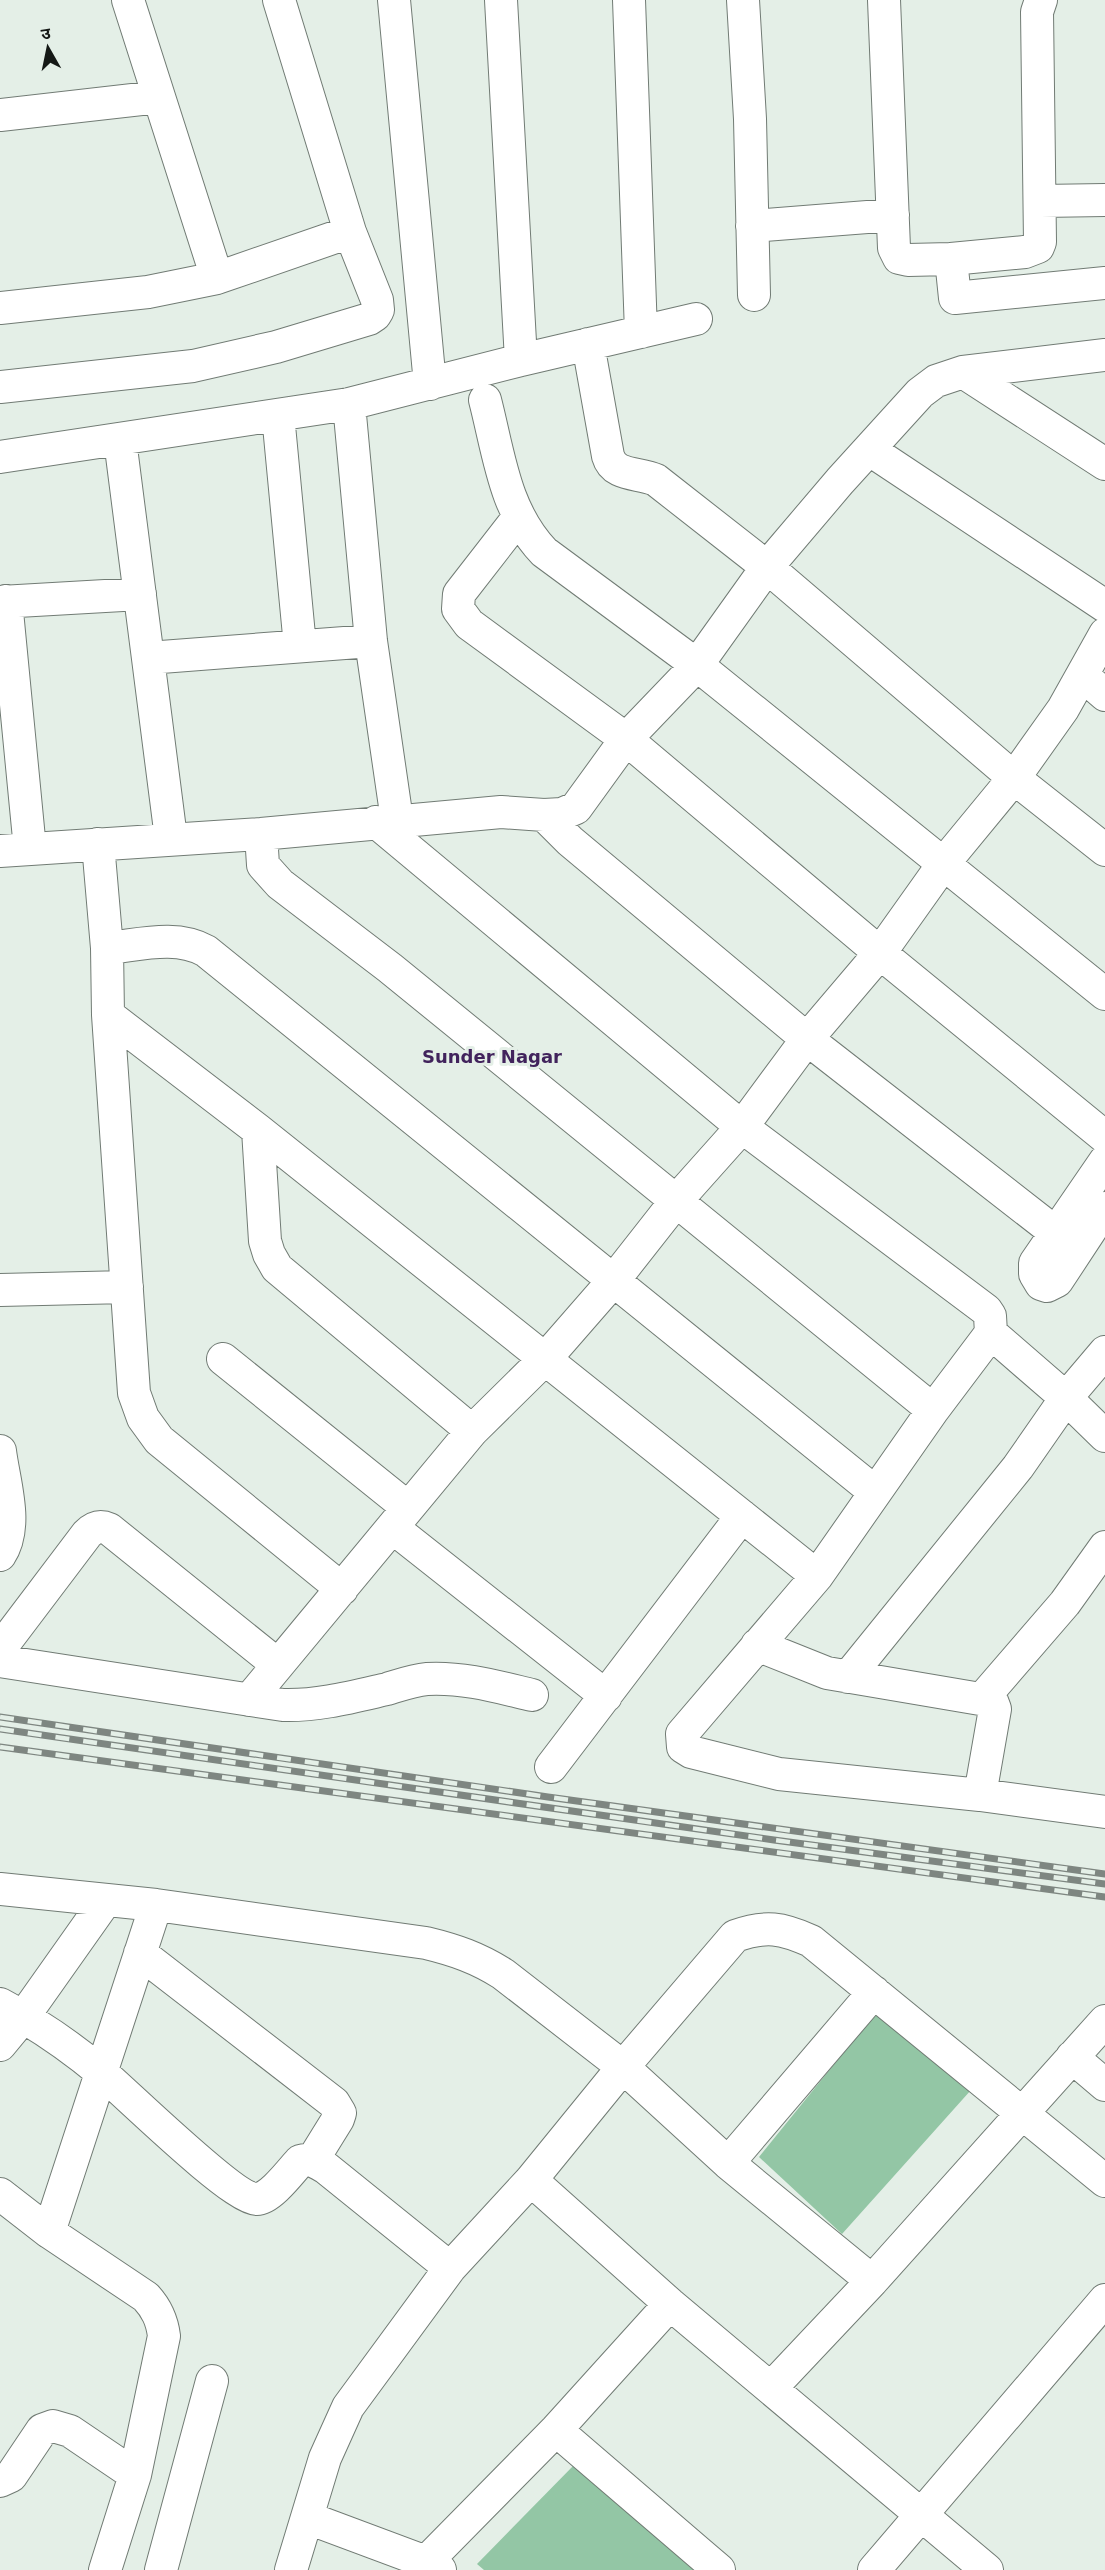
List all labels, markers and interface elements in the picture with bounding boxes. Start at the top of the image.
north arrow [18,18,78,78]
text: उ [40,23,52,44]
district label: Sunder Nagar [422,1046,562,1067]

